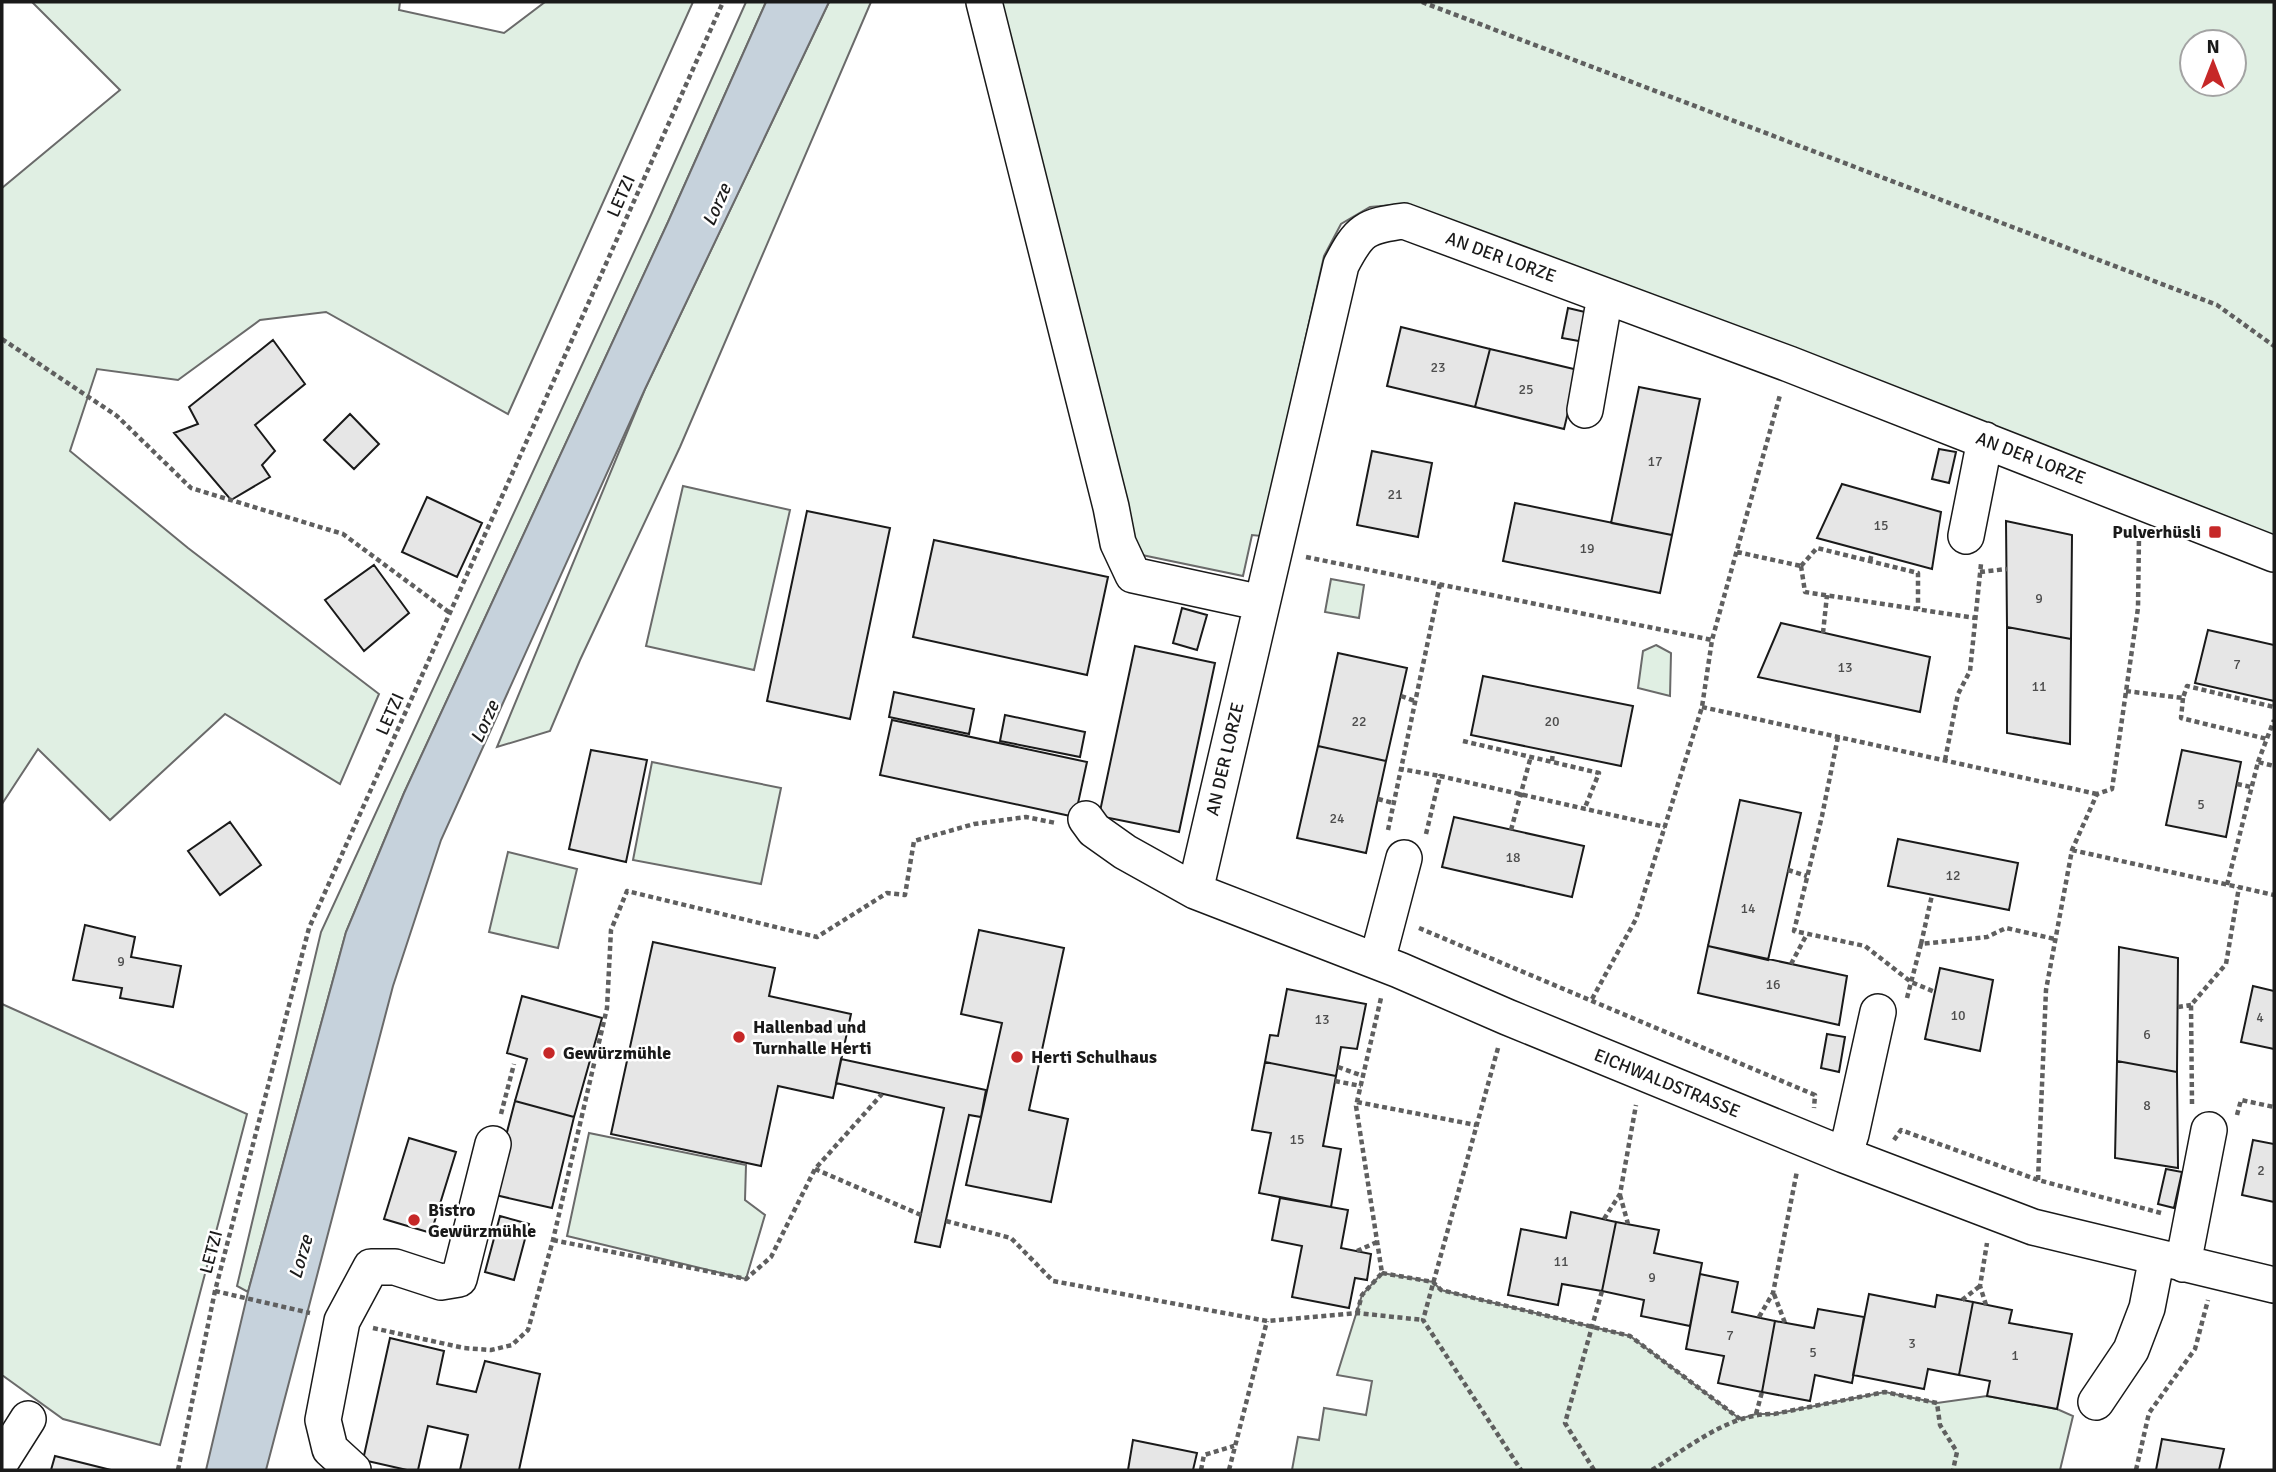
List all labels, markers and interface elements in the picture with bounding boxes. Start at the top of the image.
north arrow [2178,28,2248,98]
text: N [2206,35,2220,59]
street label: LETZI [602,172,640,220]
water label: Lorze [697,179,738,230]
street label: AN DER LORZE [1443,227,1559,287]
house number: 23 [1430,359,1446,376]
house number: 25 [1518,381,1534,398]
street label: AN DER LORZE [1973,427,2089,489]
house number: 17 [1647,453,1663,470]
house number: 21 [1387,486,1403,503]
house number: 15 [1873,517,1889,534]
place label: Pulverhüsli [2112,521,2201,543]
marker: Pulverhüsli [2207,524,2223,540]
house number: 19 [1579,540,1595,557]
house number: 9 [2035,590,2043,607]
house number: 7 [2233,656,2241,673]
house number: 13 [1837,659,1853,676]
house number: 11 [2031,678,2047,695]
street label: LETZI [371,690,409,738]
water label: Lorze [465,696,506,747]
street label: AN DER LORZE [1201,700,1249,818]
house number: 22 [1351,713,1367,730]
house number: 20 [1544,713,1560,730]
house number: 5 [2197,796,2205,813]
house number: 24 [1329,810,1345,827]
house number: 18 [1505,849,1521,866]
house number: 12 [1945,867,1961,884]
house number: 14 [1740,900,1756,917]
house number: 9 [117,953,125,970]
house number: 16 [1765,976,1781,993]
house number: 10 [1950,1007,1966,1024]
house number: 4 [2256,1009,2264,1026]
house number: 13 [1314,1011,1330,1028]
place label: Hallenbad und Turnhalle Herti [753,1016,872,1059]
house number: 6 [2143,1026,2151,1043]
marker: Hallenbad und Turnhalle Herti [731,1029,747,1045]
place label: Gewürzmühle [563,1042,671,1064]
street label: EICHWALDSTRASSE [1591,1044,1743,1122]
marker: Gewürzmühle [541,1045,557,1061]
place label: Herti Schulhaus [1031,1046,1157,1068]
marker: Herti Schulhaus [1009,1049,1025,1065]
house number: 8 [2143,1097,2151,1114]
house number: 15 [1289,1131,1305,1148]
house number: 2 [2257,1162,2265,1179]
place label: Bistro Gewürzmühle [428,1199,536,1242]
marker: Bistro Gewürzmühle [406,1212,422,1228]
street label: LETZI [195,1228,227,1276]
water label: Lorze [283,1231,319,1282]
house number: 11 [1553,1253,1569,1270]
house number: 9 [1648,1269,1656,1286]
house number: 7 [1726,1327,1734,1344]
house number: 3 [1908,1335,1916,1352]
house number: 5 [1809,1344,1817,1361]
house number: 1 [2011,1347,2019,1364]

